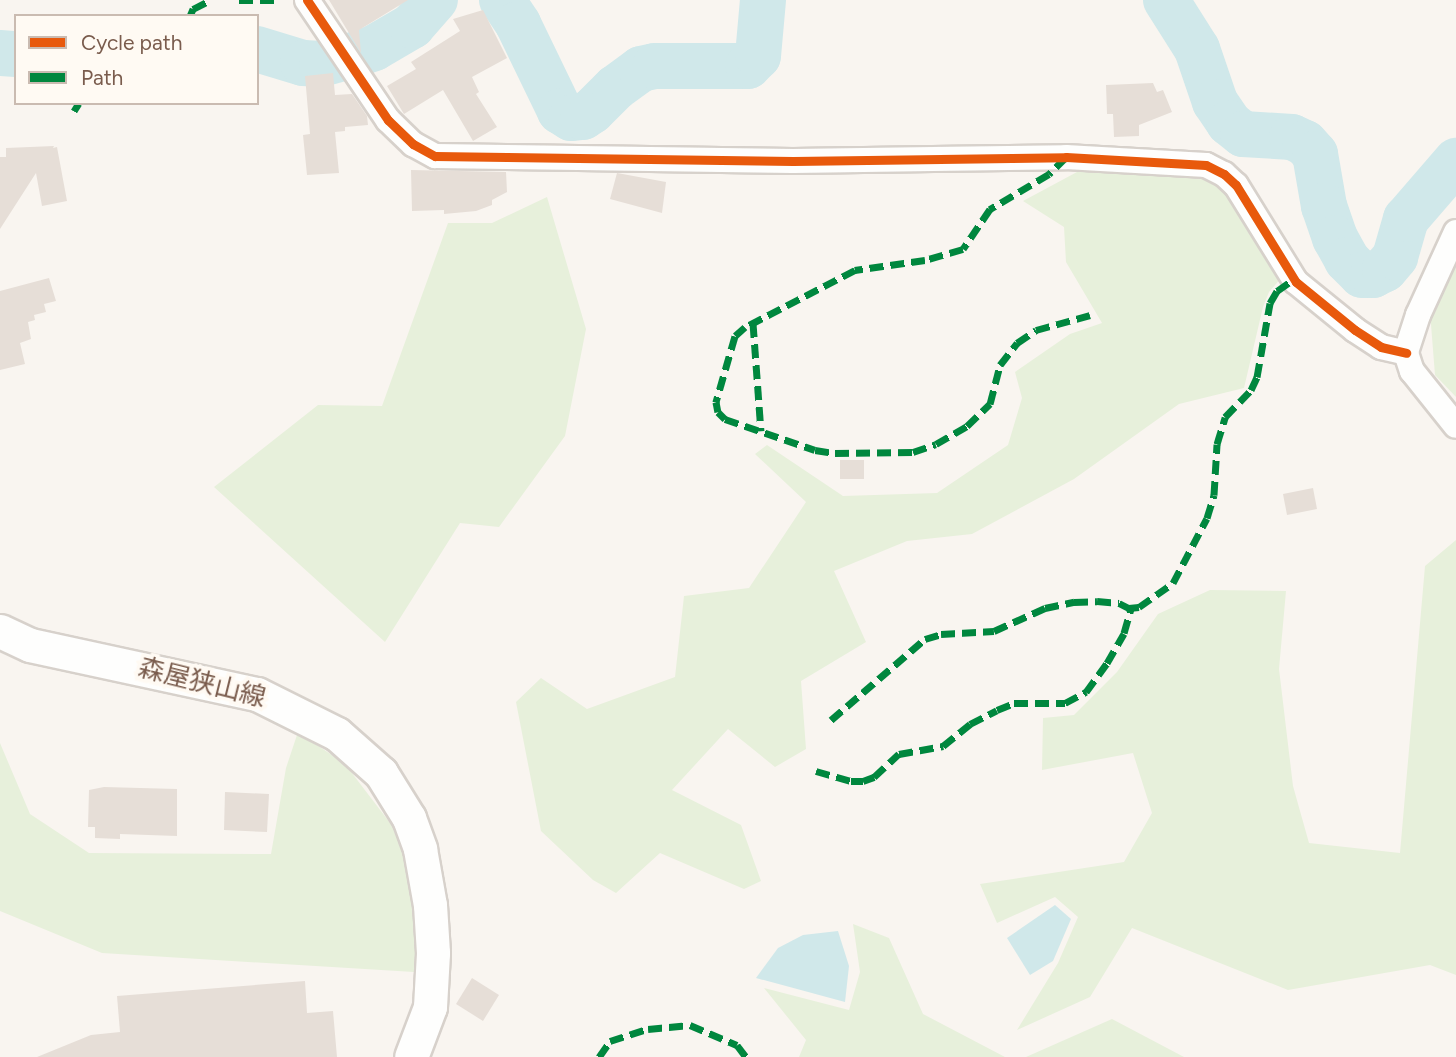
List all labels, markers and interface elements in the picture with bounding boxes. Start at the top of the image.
legend [14,14,259,105]
text: Cycle path [81,30,182,55]
text: Path [81,65,123,90]
street label: 森屋狭山線 [135,652,269,714]

